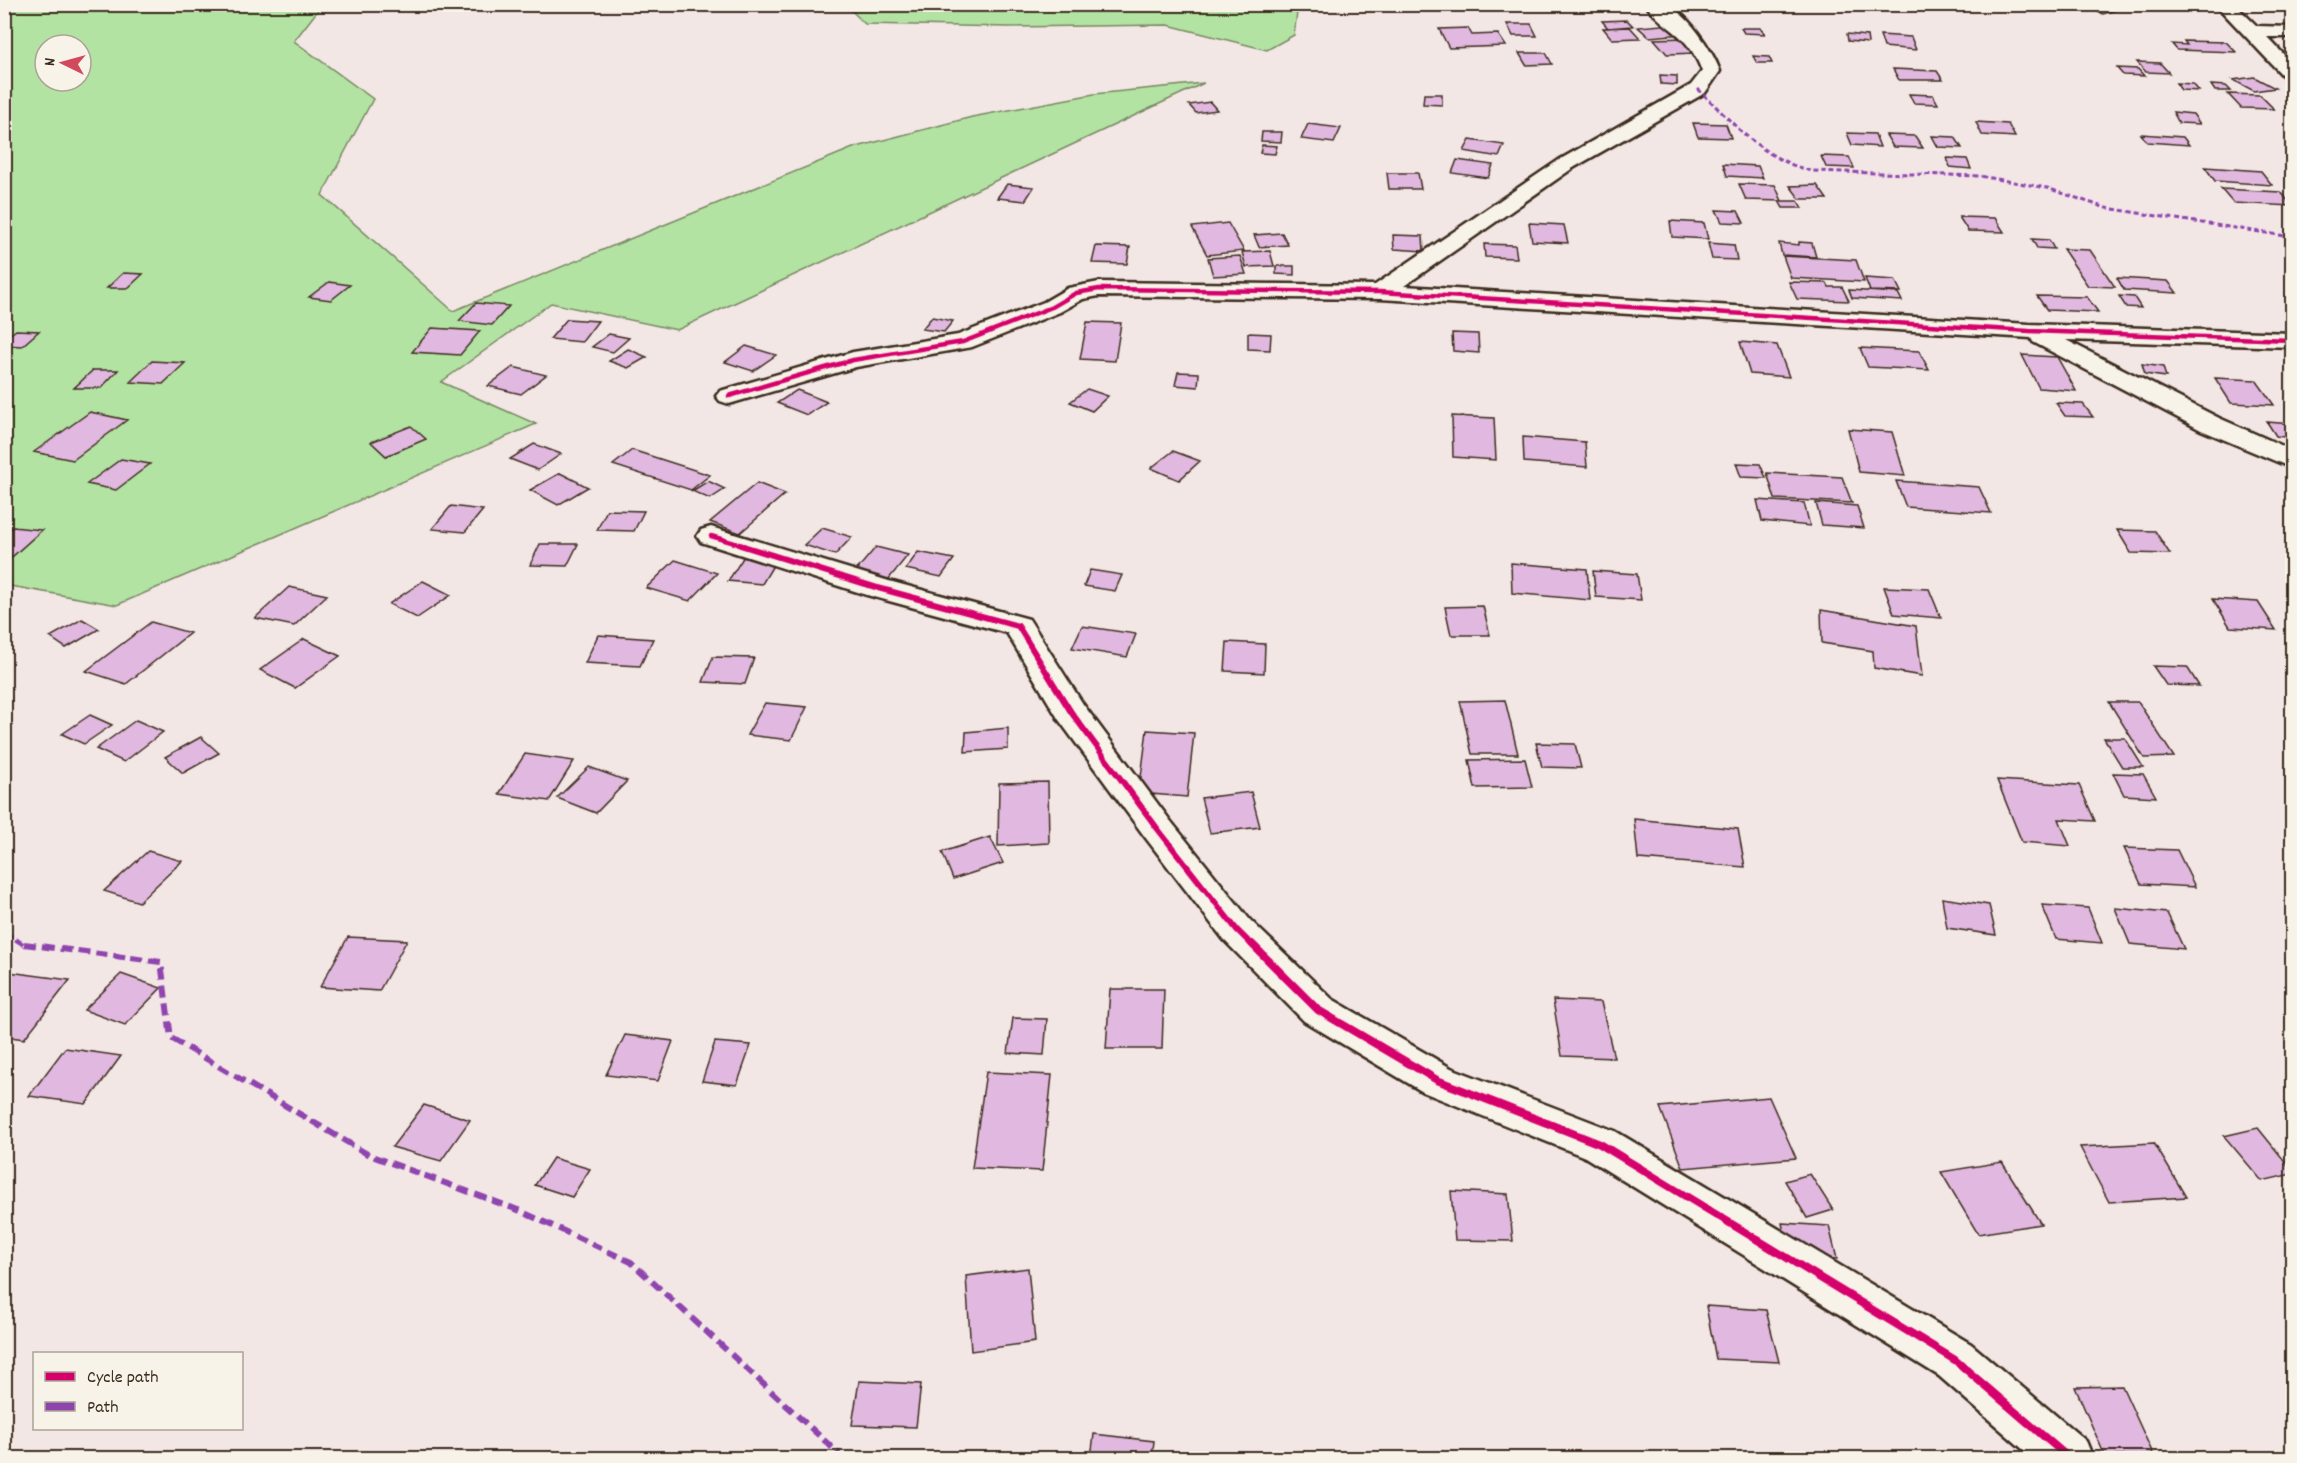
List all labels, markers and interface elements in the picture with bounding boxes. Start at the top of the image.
north arrow [33,33,93,93]
text: N [39,57,62,67]
legend [33,1352,243,1430]
text: Cycle path [87,1366,158,1391]
text: Path [87,1396,119,1421]

